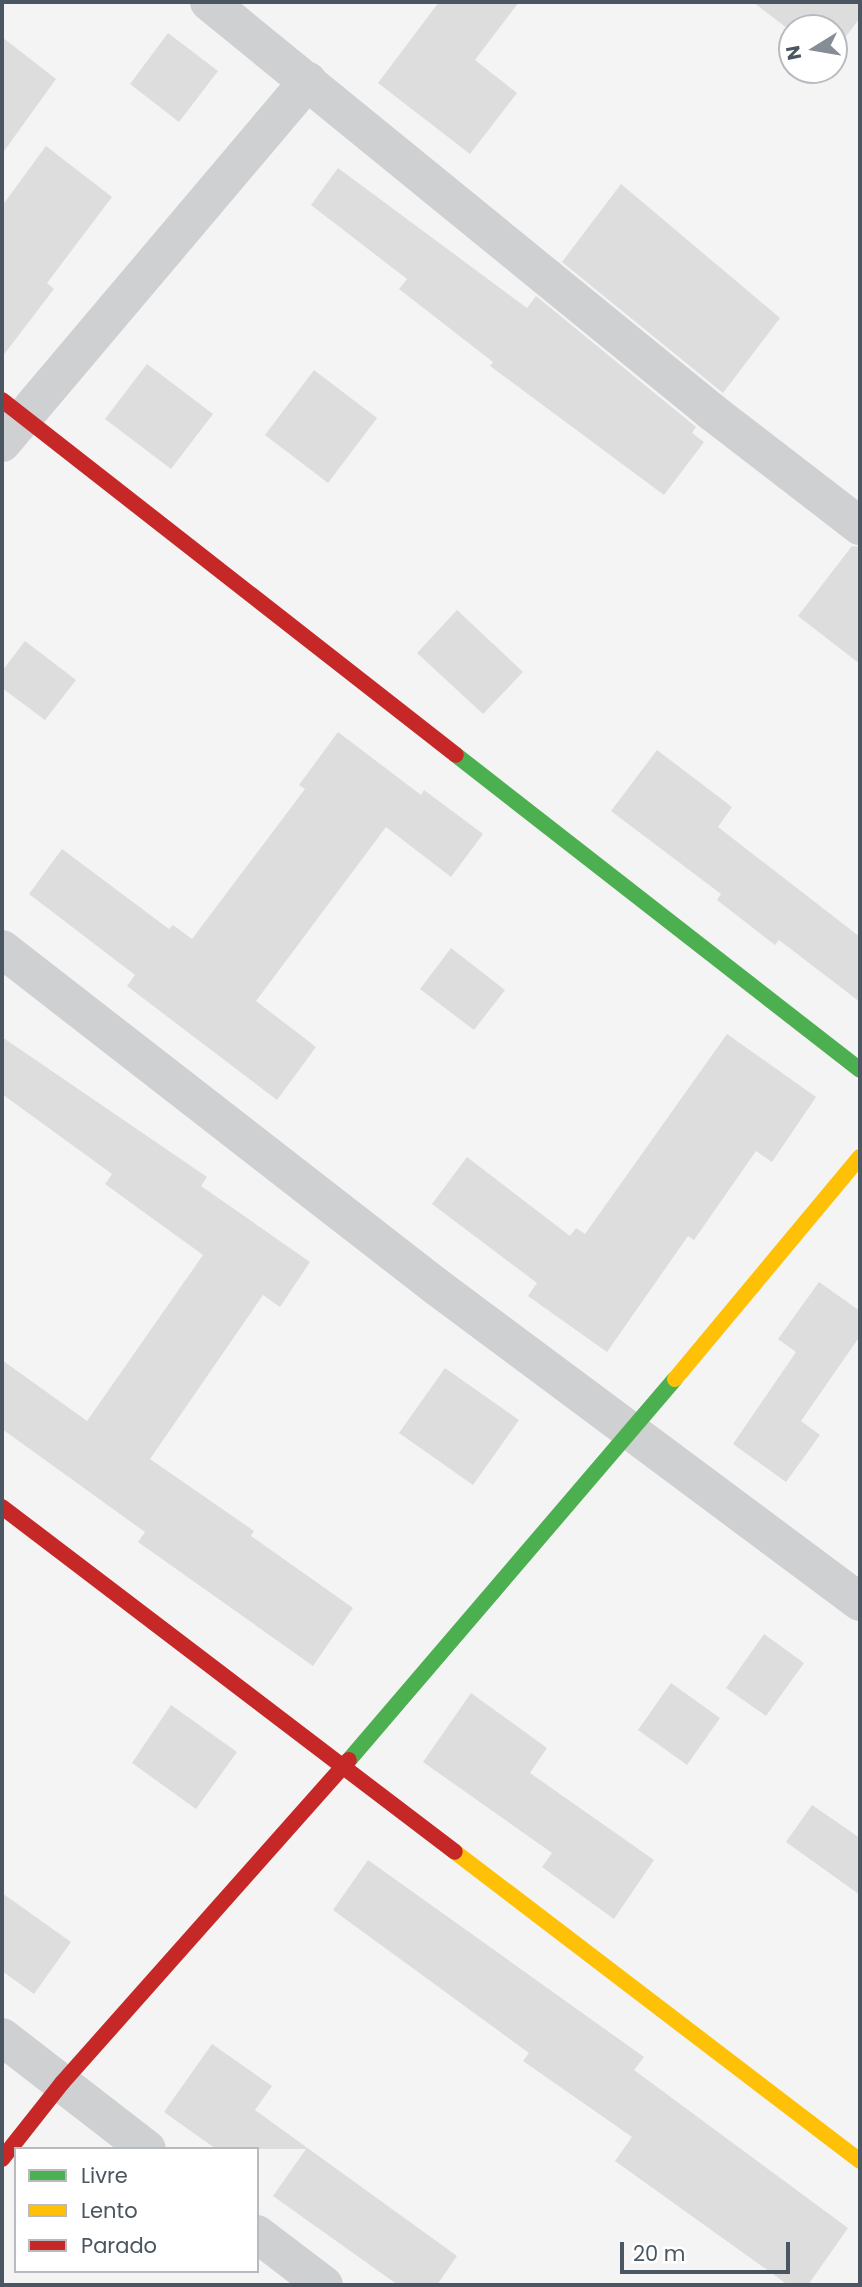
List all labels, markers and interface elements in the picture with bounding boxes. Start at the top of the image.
north arrow [778,14,848,84]
text: N [779,43,808,62]
legend [14,2147,259,2273]
text: Livre [81,2161,128,2190]
text: Lento [81,2196,138,2225]
scale bar [624,2228,794,2272]
text: Parado [81,2231,157,2260]
text: 20 m [633,2239,686,2268]

